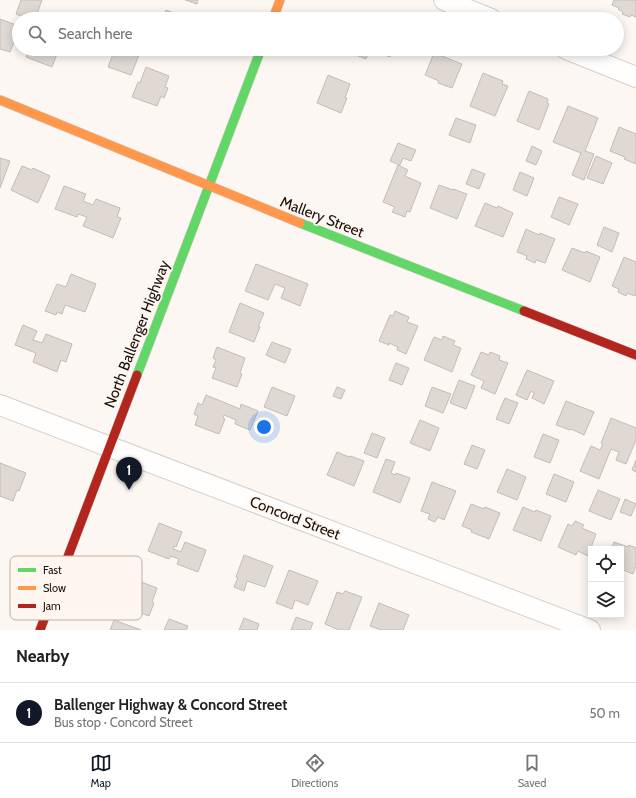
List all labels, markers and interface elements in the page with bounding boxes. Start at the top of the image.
search box [12,12,624,56]
icon: search [26,23,48,45]
text: Search here [58,25,133,43]
street label: Mallery Street [278,193,366,241]
street label: North Ballenger Highway [101,257,174,410]
your location [254,417,274,437]
pin: 1 [116,457,142,490]
street label: Concord Street [247,492,343,544]
map controls [588,546,624,618]
button: locate [588,546,624,582]
legend [10,556,142,620]
text: Fast [43,563,62,577]
text: Slow [43,581,66,595]
button: layers [588,582,624,618]
text: Jam [42,599,61,613]
text: Nearby [16,646,69,666]
text: Ballenger Highway & Concord Street [54,696,287,714]
text: 1 [27,705,31,721]
text: 50 m [590,705,620,721]
text: Bus stop · Concord Street [54,714,193,730]
tab: Map [90,752,112,790]
tab: Directions [291,752,338,790]
tab: Saved [518,752,546,790]

